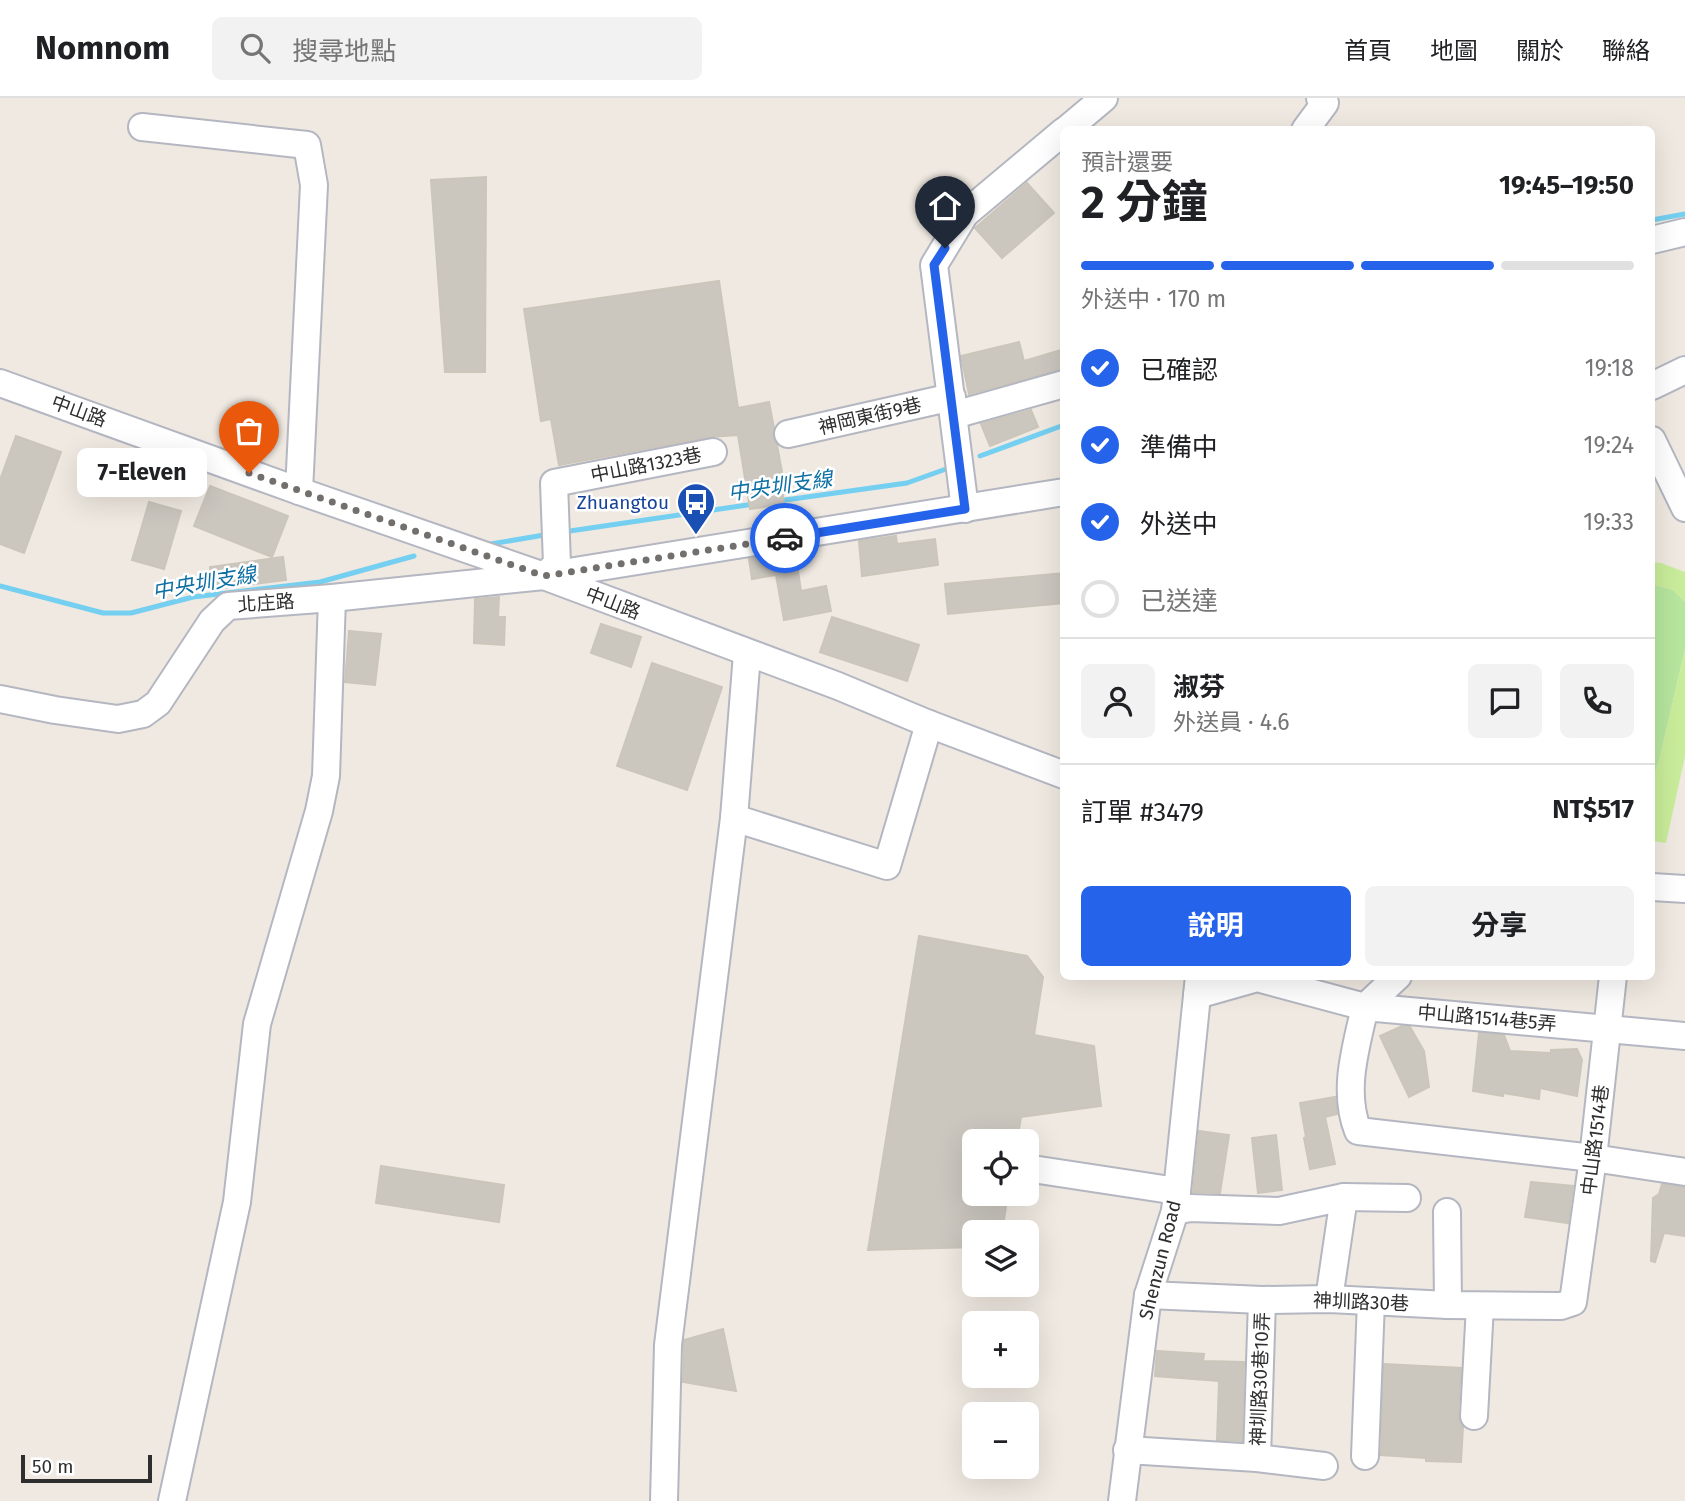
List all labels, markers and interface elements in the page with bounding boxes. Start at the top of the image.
search box [212,17,702,80]
text: Nomnom [35,28,170,68]
icon: search [236,29,274,67]
text: 搜尋地點 [292,36,396,67]
text: 首頁 [1344,37,1392,65]
text: 地圖 [1430,37,1478,65]
text: 關於 [1516,37,1564,65]
text: 聯絡 [1602,37,1650,65]
text: 預計還要 [1081,148,1173,176]
text: 19:45–19:50 [1499,170,1634,201]
text: 2 分鐘 [1081,175,1208,230]
pin [915,176,975,248]
icon: home [926,187,964,225]
text: 外送中 · 170 m [1081,285,1226,313]
icon: check [1081,349,1119,387]
text: 19:18 [1585,354,1634,382]
text: 已確認 [1140,355,1218,386]
street label: 中山路 [48,390,110,432]
street label: 神岡東街9巷 [816,393,924,439]
pin [219,401,279,473]
icon: bag [230,412,268,450]
icon: check [1081,426,1119,464]
text: 19:24 [1583,431,1634,459]
text: 準備中 [1140,432,1218,463]
street label: 中山路1323巷 [589,443,703,487]
callout: 7-Eleven [77,448,207,498]
text: 7-Eleven [98,458,186,486]
water label: 中央圳支線 [726,466,836,506]
bus stop icon: Zhuangtou [675,481,717,536]
place label: Zhuangtou [577,491,669,514]
courier [750,503,820,573]
icon: check [1081,503,1119,541]
text: 19:33 [1583,508,1634,536]
text: 外送中 [1140,509,1218,540]
icon: car [766,519,804,557]
water label: 中央圳支線 [150,561,260,605]
street label: 中山路 [582,582,644,624]
text: 已送達 [1140,586,1218,617]
street label: 北庄路 [237,590,295,616]
button: person [1081,664,1155,738]
button: chat [1468,664,1542,738]
button: phone [1560,664,1634,738]
text: 淑芬 [1173,672,1225,703]
text: 外送員 · 4.6 [1173,708,1290,736]
text: NT$517 [1552,794,1634,825]
text: 訂單 #3479 [1081,797,1204,828]
button: 說明 [1081,886,1351,966]
button: 分享 [1365,886,1634,966]
street label: 中山路1514巷5弄 [1416,1000,1558,1036]
street label: 中山路1514巷 [1577,1083,1613,1197]
map controls [962,1129,1039,1479]
button: locate [962,1129,1039,1206]
street label: Shenzun Road [1134,1198,1186,1322]
button: layers [962,1220,1039,1297]
street label: 神圳路30巷 [1313,1289,1409,1315]
button: + [962,1311,1039,1388]
street label: 神圳路30巷10弄 [1246,1312,1274,1446]
button: − [962,1402,1039,1479]
scale bar [21,1452,152,1484]
text: 50 m [32,1455,73,1478]

